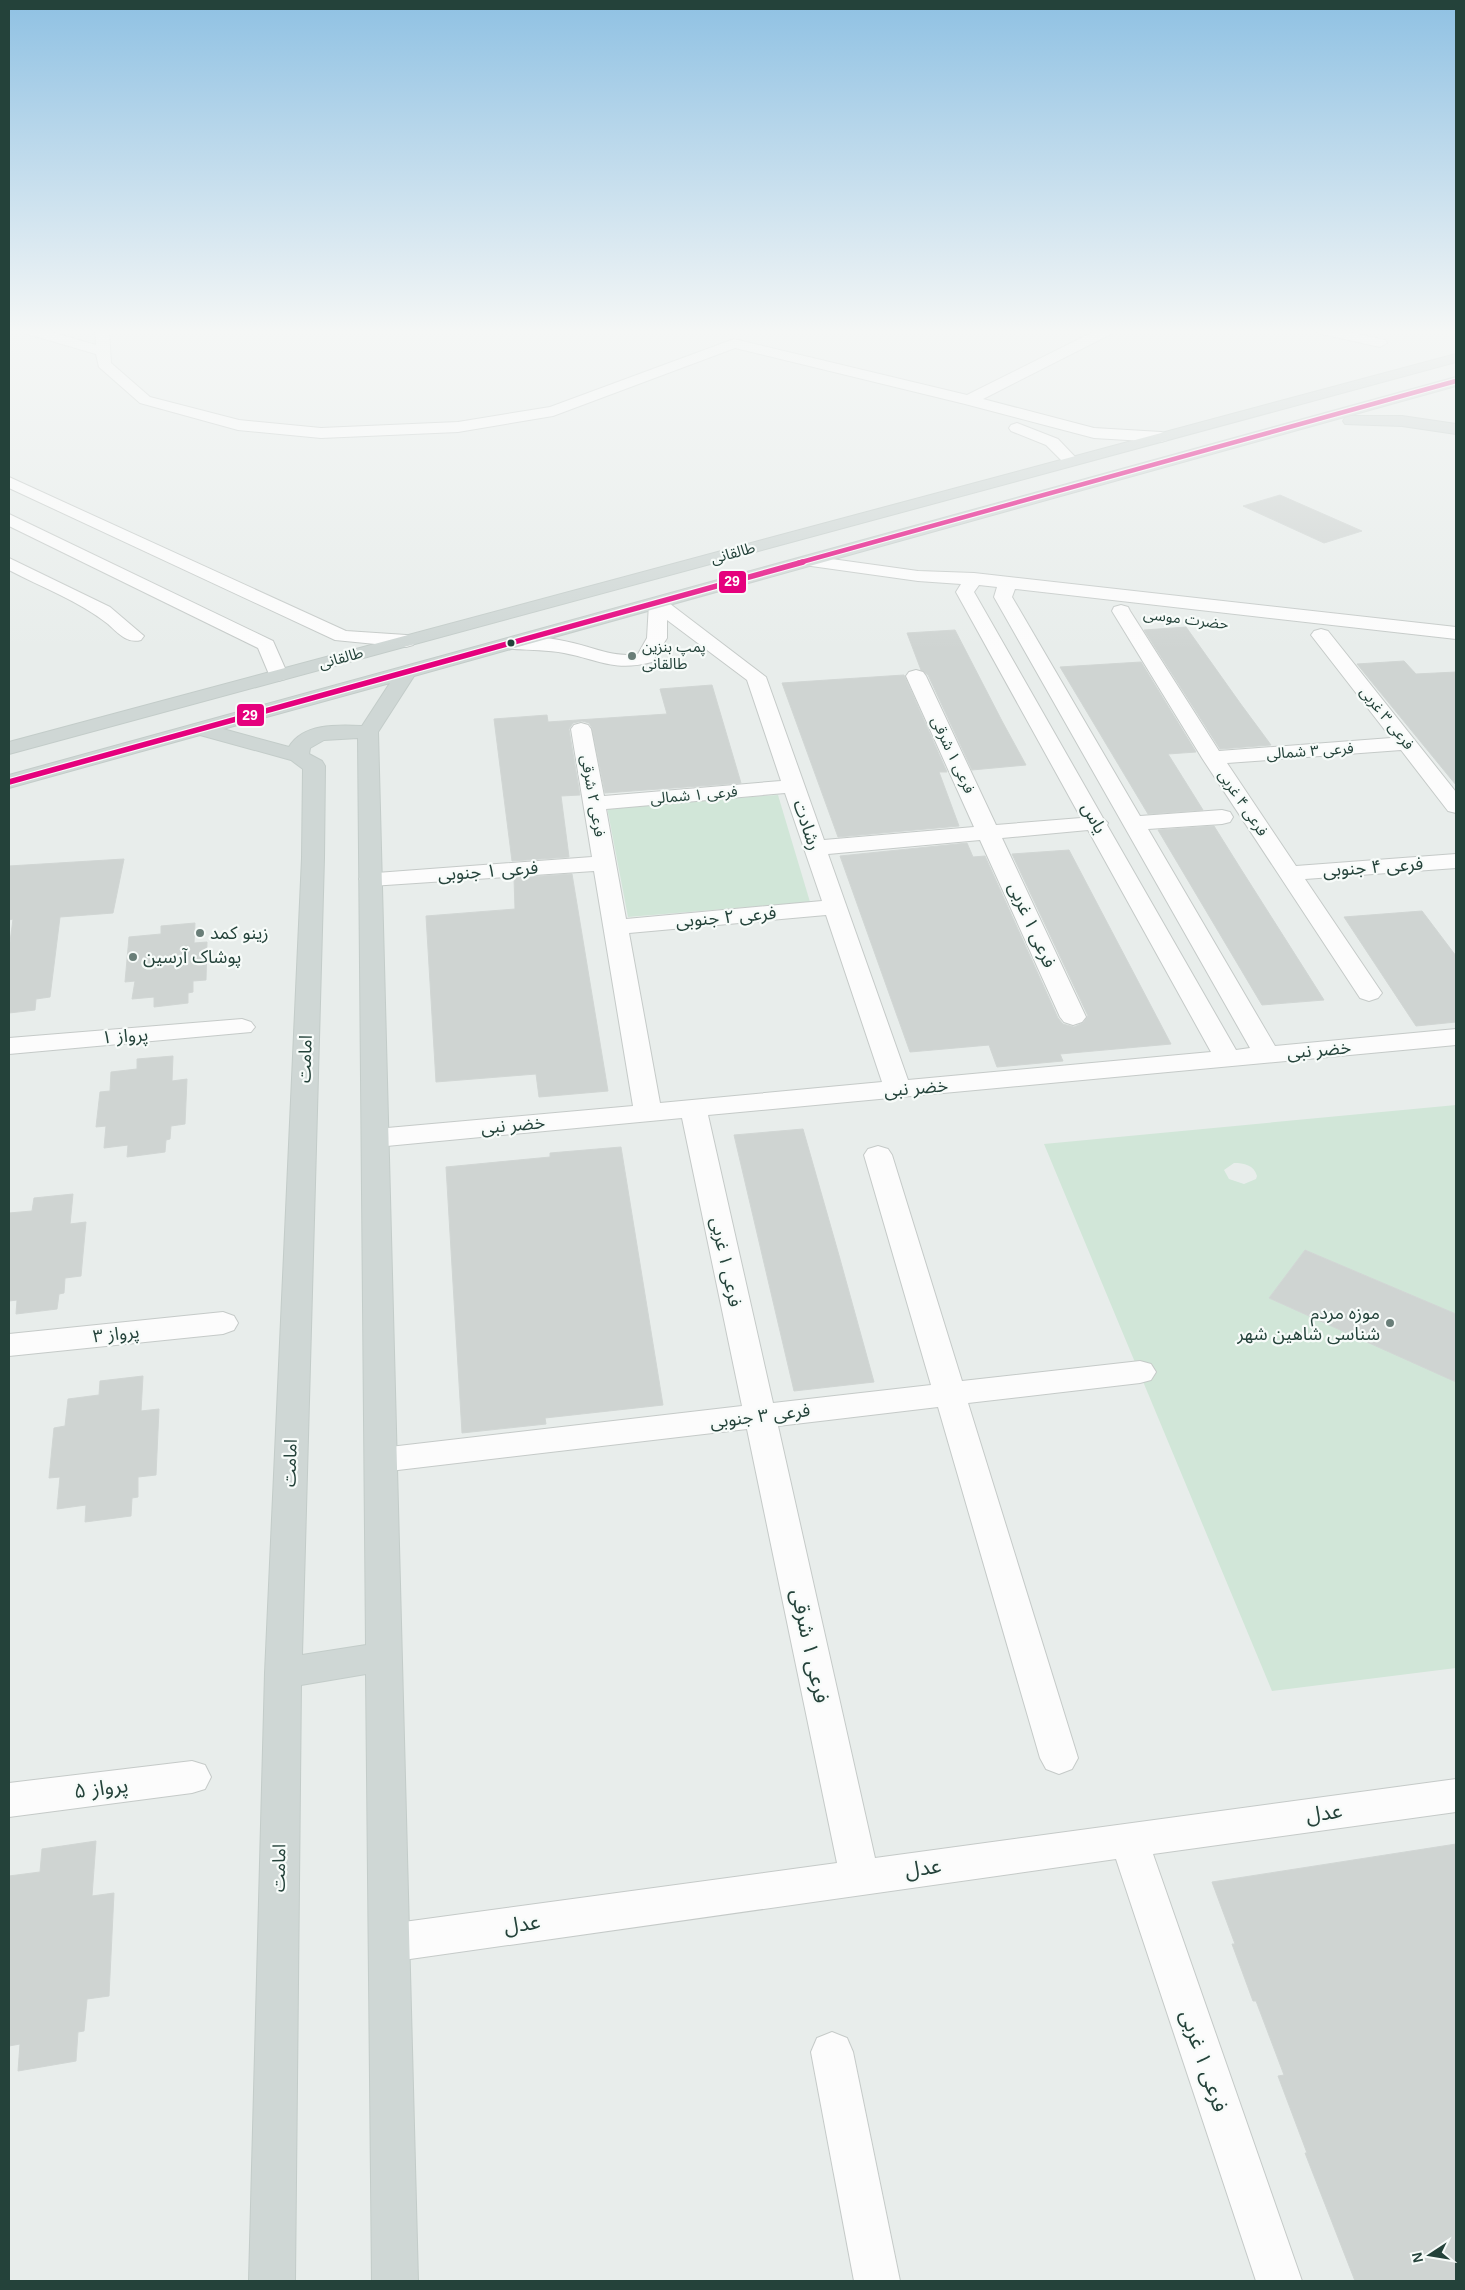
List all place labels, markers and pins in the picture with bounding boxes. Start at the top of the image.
unlabelled marker [506,638,516,648]
place label: پمپ بنزین طالقانی [642,638,706,673]
marker: پمپ بنزین طالقانی [626,650,638,662]
place label: زینو کمد [210,923,269,944]
marker: زینو کمد [194,927,206,939]
place label: پوشاک آرسین [143,947,241,968]
marker: پوشاک آرسین [127,951,139,963]
place label: موزه مردم شناسی شاهین شهر [1236,1303,1380,1345]
marker: موزه مردم شناسی شاهین شهر [1384,1317,1396,1329]

